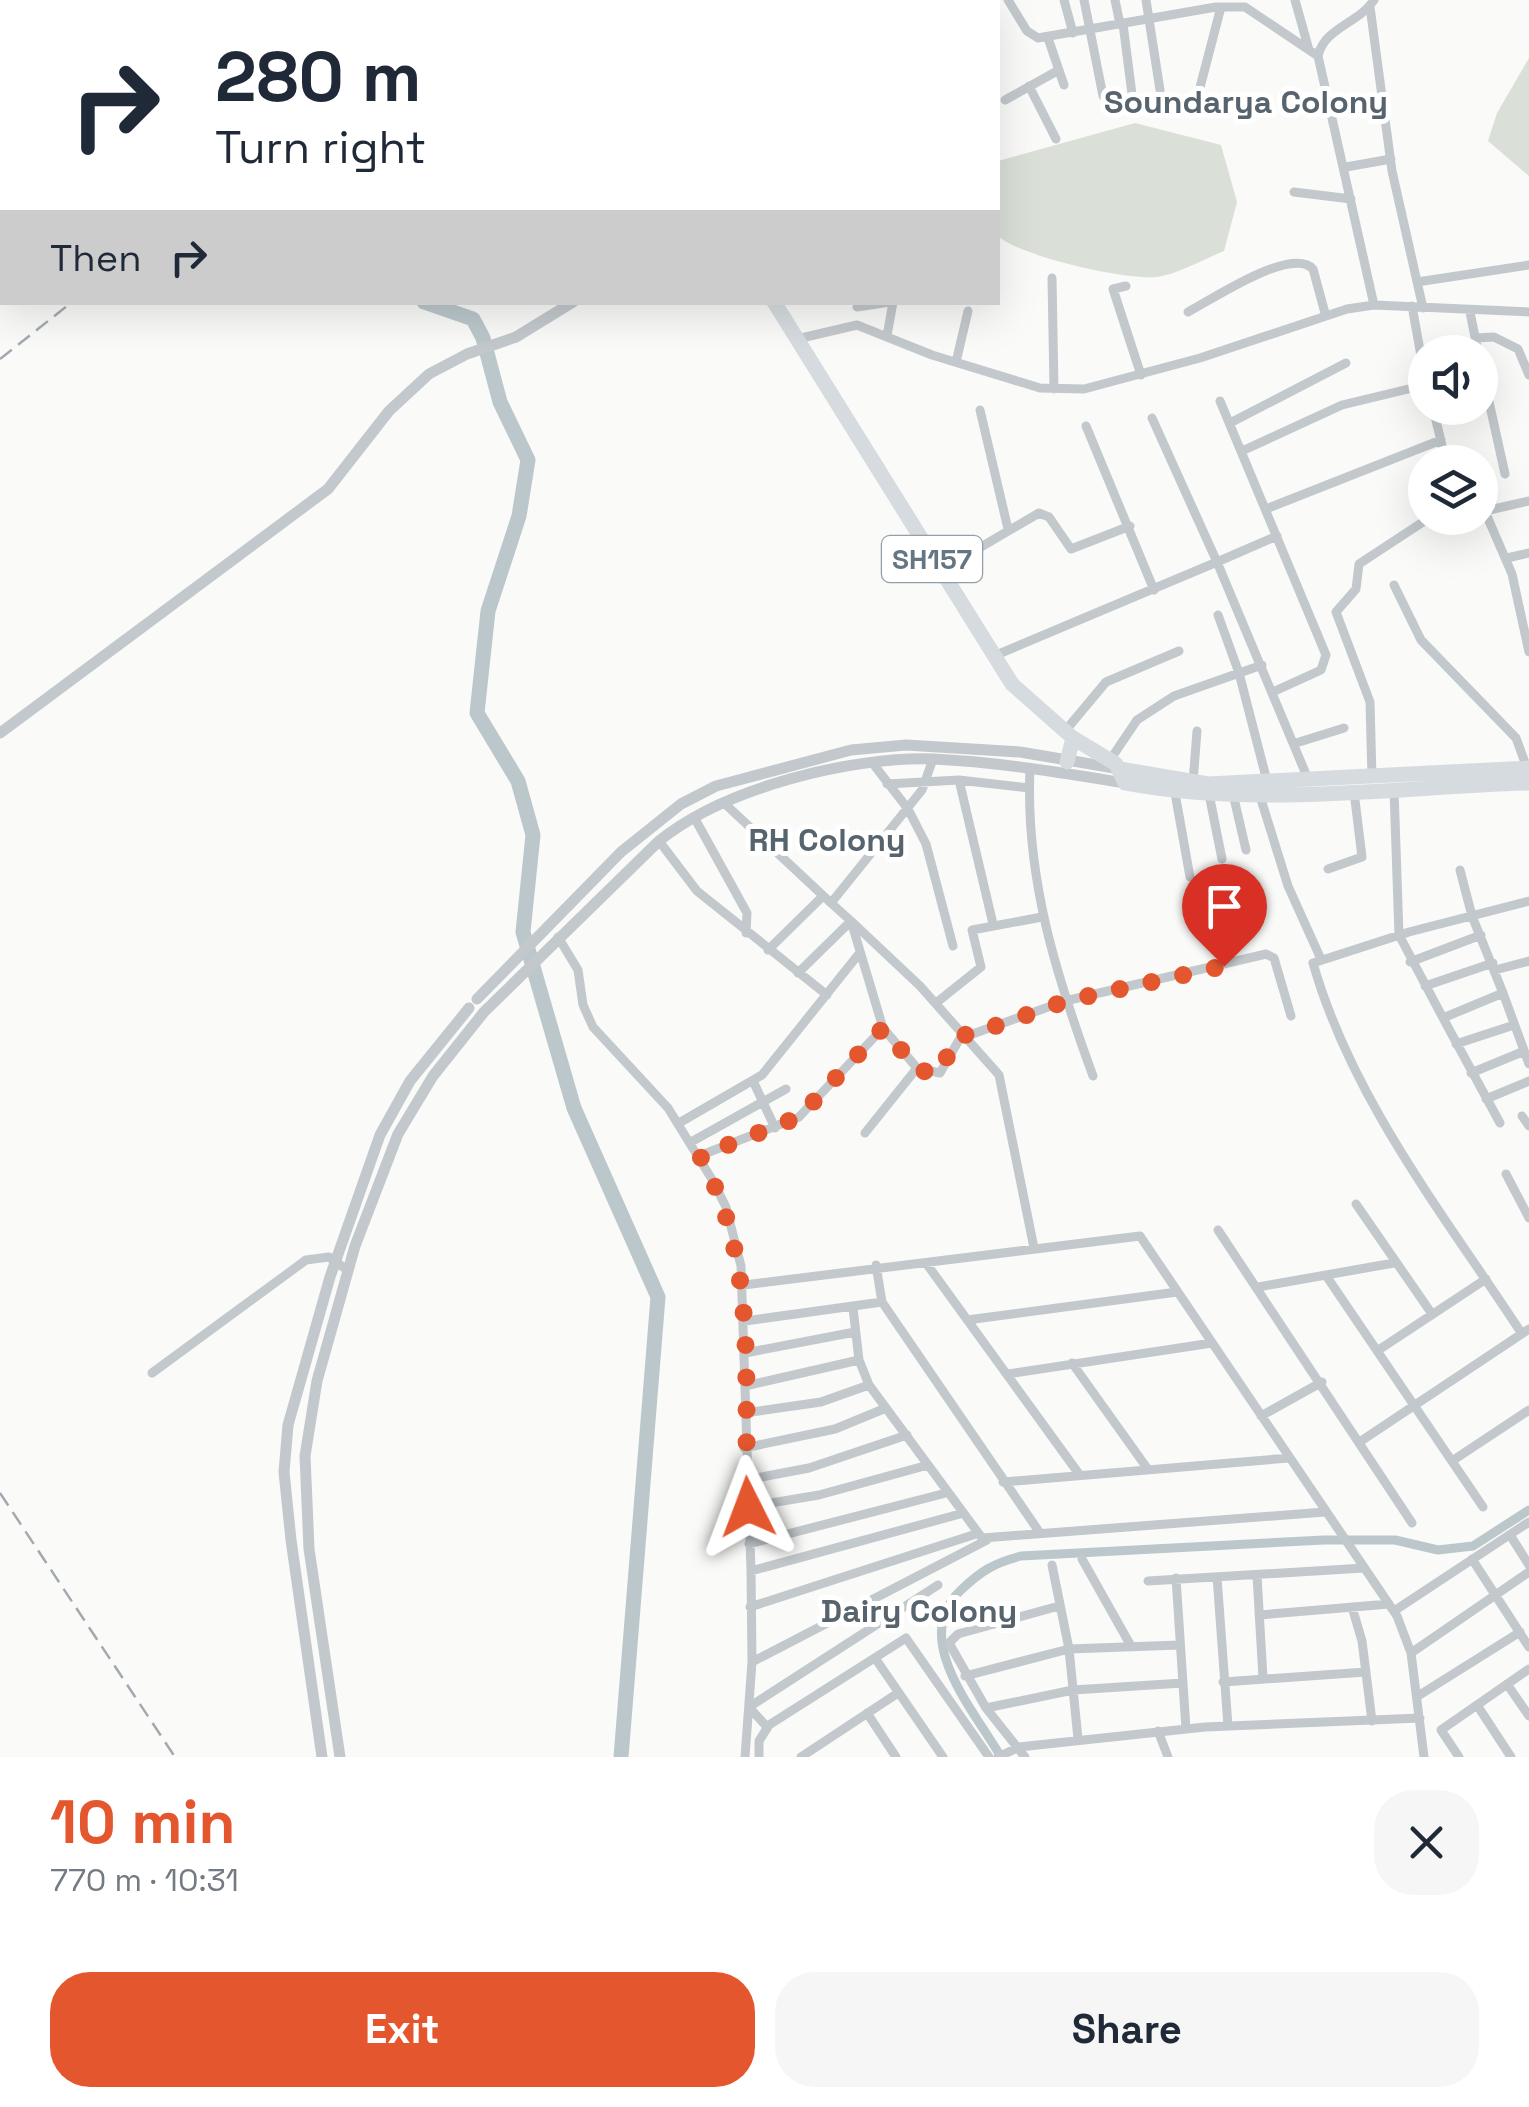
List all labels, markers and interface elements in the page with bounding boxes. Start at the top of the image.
text: 280 m [215,32,422,121]
icon: right [50,40,180,170]
district label: Soundarya Colony [1104,82,1388,122]
text: Turn right [215,119,426,176]
icon: right [161,230,216,285]
text: Then [50,234,141,282]
map controls [1408,335,1498,535]
button: sound [1408,335,1498,425]
button: layers [1408,445,1498,535]
road number: SH157 [882,536,982,582]
district label: RH Colony [749,820,905,860]
pin [1182,864,1267,967]
icon: arrive [1197,879,1252,934]
position arrow [696,1455,800,1559]
district label: Dairy Colony [821,1591,1017,1631]
text: 10 min [50,1784,235,1861]
button: close [1374,1790,1479,1895]
text: 770 m · 10:31 [50,1860,239,1900]
button: Exit [50,1972,755,2087]
button: Share [775,1972,1479,2087]

